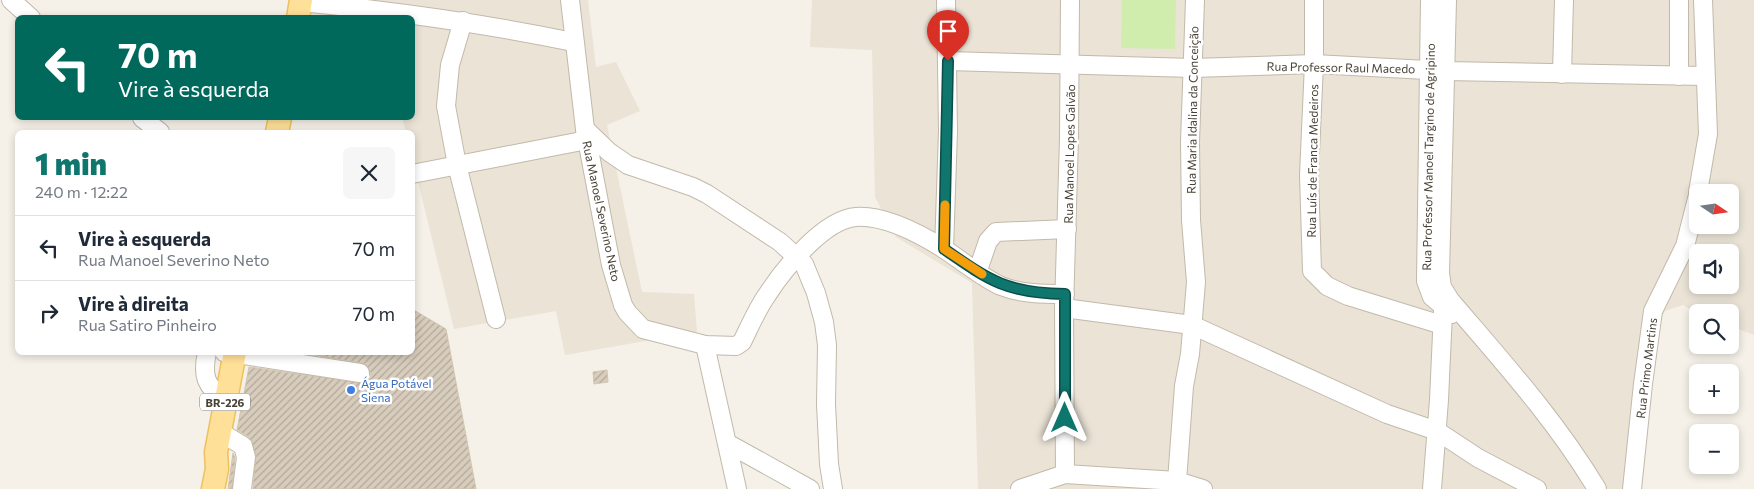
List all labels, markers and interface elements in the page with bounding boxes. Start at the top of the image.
pin [927,10,969,61]
icon: arrive [934,17,962,45]
street label: Rua Maria Idalina da Conceição [1184,26,1200,194]
text: 70 m [118,32,198,75]
icon: left [35,35,100,100]
street label: Rua Professor Manoel Targino de Agripino [1419,43,1437,271]
street label: Rua Professor Raul Macedo [1267,59,1415,75]
text: Vire à esquerda [118,75,270,102]
street label: Rua Manoel Lopes Galvão [1061,84,1077,224]
street label: Rua Luís de Franca Medeiros [1304,84,1320,238]
street label: Rua Manoel Severino Neto [580,139,624,283]
text: 1 min [35,144,107,181]
button: close [343,147,395,199]
text: 240 m · 12:22 [35,182,128,201]
north arrow [1689,184,1739,234]
map controls [1689,184,1739,474]
text: Vire à esquerda [78,227,211,250]
icon: left [35,234,63,262]
text: 70 m [352,237,395,260]
button: sound [1689,244,1739,294]
text: Rua Manoel Severino Neto [78,250,270,269]
text: Vire à direita [78,292,189,315]
icon: right [35,299,63,327]
text: 70 m [352,302,395,325]
button: search [1689,304,1739,354]
text: Rua Satiro Pinheiro [78,315,217,334]
street label: Rua Primo Martins [1633,317,1659,419]
button: + [1689,364,1739,414]
place label: Água Potável Siena [361,376,432,404]
marker: Água Potável Siena [345,384,357,396]
position arrow [1038,391,1090,443]
road number: BR-226 [200,394,250,411]
button: − [1689,424,1739,474]

